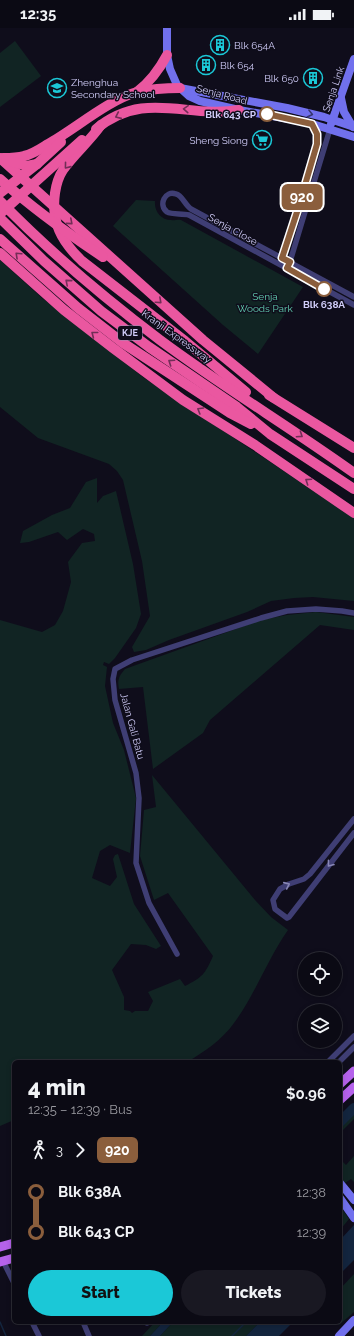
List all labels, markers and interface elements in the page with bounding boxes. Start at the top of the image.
text: 12:35 [20,5,56,23]
building icon: Blk 654A [209,34,231,56]
place label: Blk 654A [234,40,275,51]
building icon: Blk 654 [195,54,217,76]
place label: Blk 654 [220,60,255,71]
street label: Senja Link [321,64,347,113]
building icon: Blk 650 [302,67,324,89]
place label: Blk 650 [264,73,299,84]
school or university icon: Zhenghua Secondary School [46,77,68,99]
place label: Zhenghua Secondary School [71,77,155,100]
street label: Senja Road [195,82,248,107]
one-way arrow [183,104,189,113]
marker: Blk 643 CP [259,106,275,122]
place label: Blk 643 CP [205,109,257,120]
one-way arrow [307,109,313,117]
one-way arrow [114,111,122,119]
supermarket icon: Sheng Siong [251,129,273,151]
place label: Sheng Siong [189,135,248,146]
one-way arrow [64,161,71,168]
line badge: 920 [279,184,325,210]
text: 920 [290,189,314,205]
street label: Senja Close [206,211,259,247]
one-way arrow [66,217,73,224]
one-way arrow [15,252,23,260]
one-way arrow [66,280,73,287]
marker: Blk 638A [316,281,332,297]
park label: Senja Woods Park [237,291,294,314]
one-way arrow [154,296,161,303]
place label: Blk 638A [303,299,345,310]
street label: Kranji Expressway [140,308,214,366]
road number: KJE [118,326,142,340]
one-way arrow [92,332,99,339]
one-way arrow [168,359,175,367]
one-way arrow [197,407,204,414]
one-way arrow [296,430,303,438]
one-way arrow [306,479,313,486]
street label: Jalan Gali Batu [118,692,147,761]
one-way arrow [328,860,335,867]
one-way arrow [284,882,291,890]
map controls [298,952,342,1048]
button: locate [298,952,342,996]
button: layers [298,1004,342,1048]
text: 4 min [28,1074,86,1100]
text: $0.96 [286,1085,326,1103]
text: 12:35 – 12:39 · Bus [28,1102,132,1117]
icon: walk [28,1139,50,1161]
icon: forward [69,1139,91,1161]
text: 920 [105,1142,130,1158]
text: 3 [56,1143,63,1158]
text: Blk 638A [58,1183,121,1201]
text: 12:38 [297,1185,326,1200]
text: Blk 643 CP [58,1223,134,1241]
text: 12:39 [297,1225,326,1240]
button: Start [28,1270,173,1316]
button: Tickets [181,1270,326,1316]

